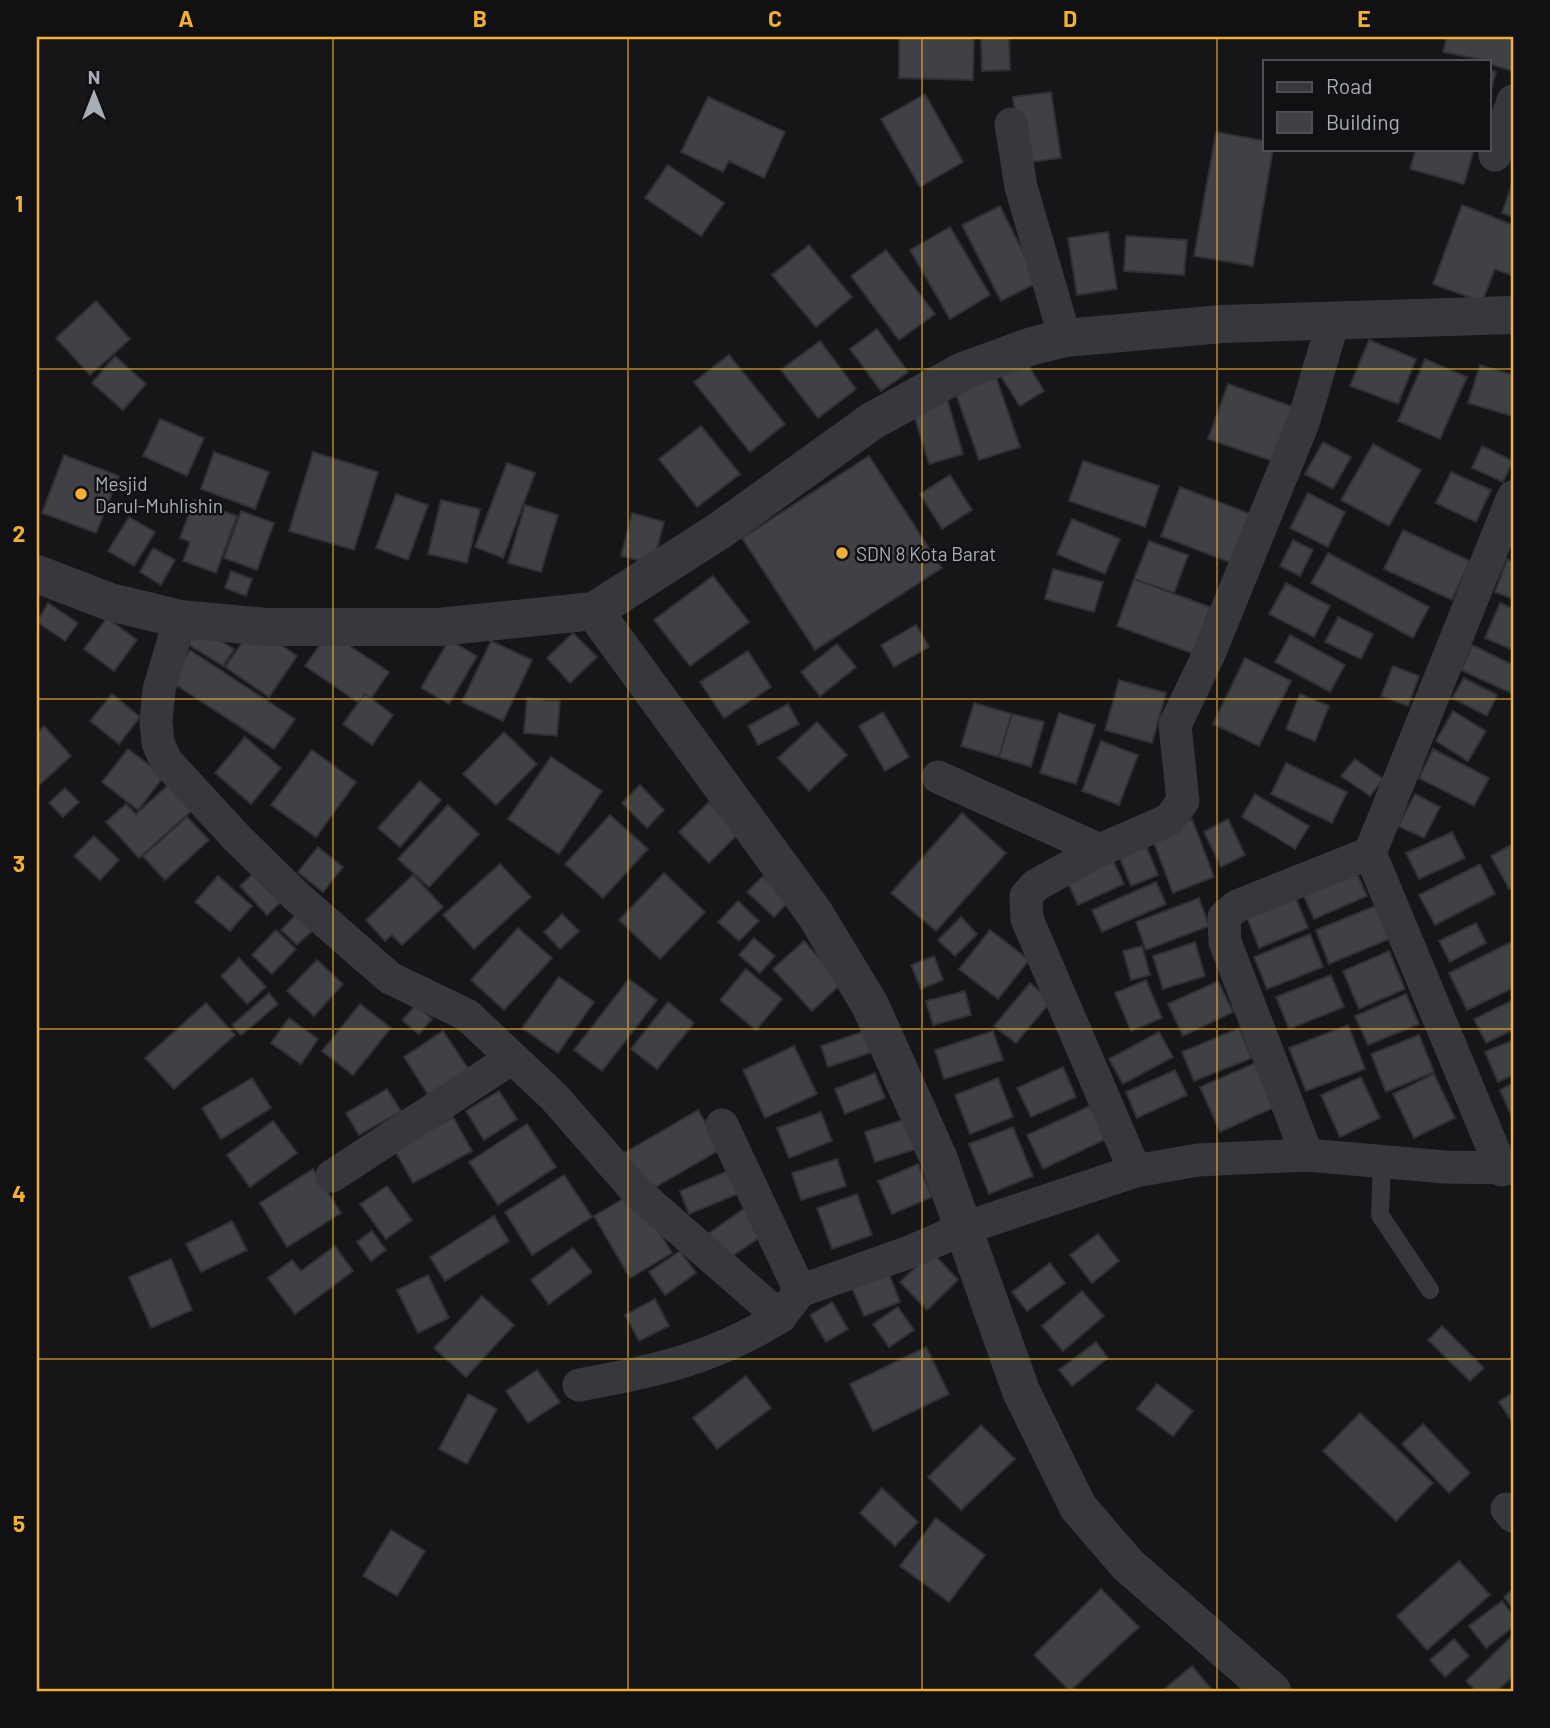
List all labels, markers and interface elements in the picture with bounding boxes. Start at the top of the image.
text: A [178,4,194,32]
text: B [473,4,487,32]
text: C [768,4,782,32]
text: D [1063,4,1077,32]
text: E [1357,4,1371,32]
north arrow [60,60,130,130]
legend [1263,60,1490,150]
text: N [88,65,100,88]
text: Road [1326,73,1372,98]
text: Building [1326,109,1400,134]
text: 1 [15,189,23,217]
place label: Mesjid Darul-Muhlishin [95,472,223,517]
marker: Mesjid Darul-Muhlishin [73,486,89,502]
text: 2 [13,519,25,547]
place label: SDN 8 Kota Barat [856,542,996,565]
marker: SDN 8 Kota Barat [834,545,850,561]
text: 3 [13,849,25,877]
text: 4 [12,1179,26,1207]
text: 5 [13,1509,25,1537]

